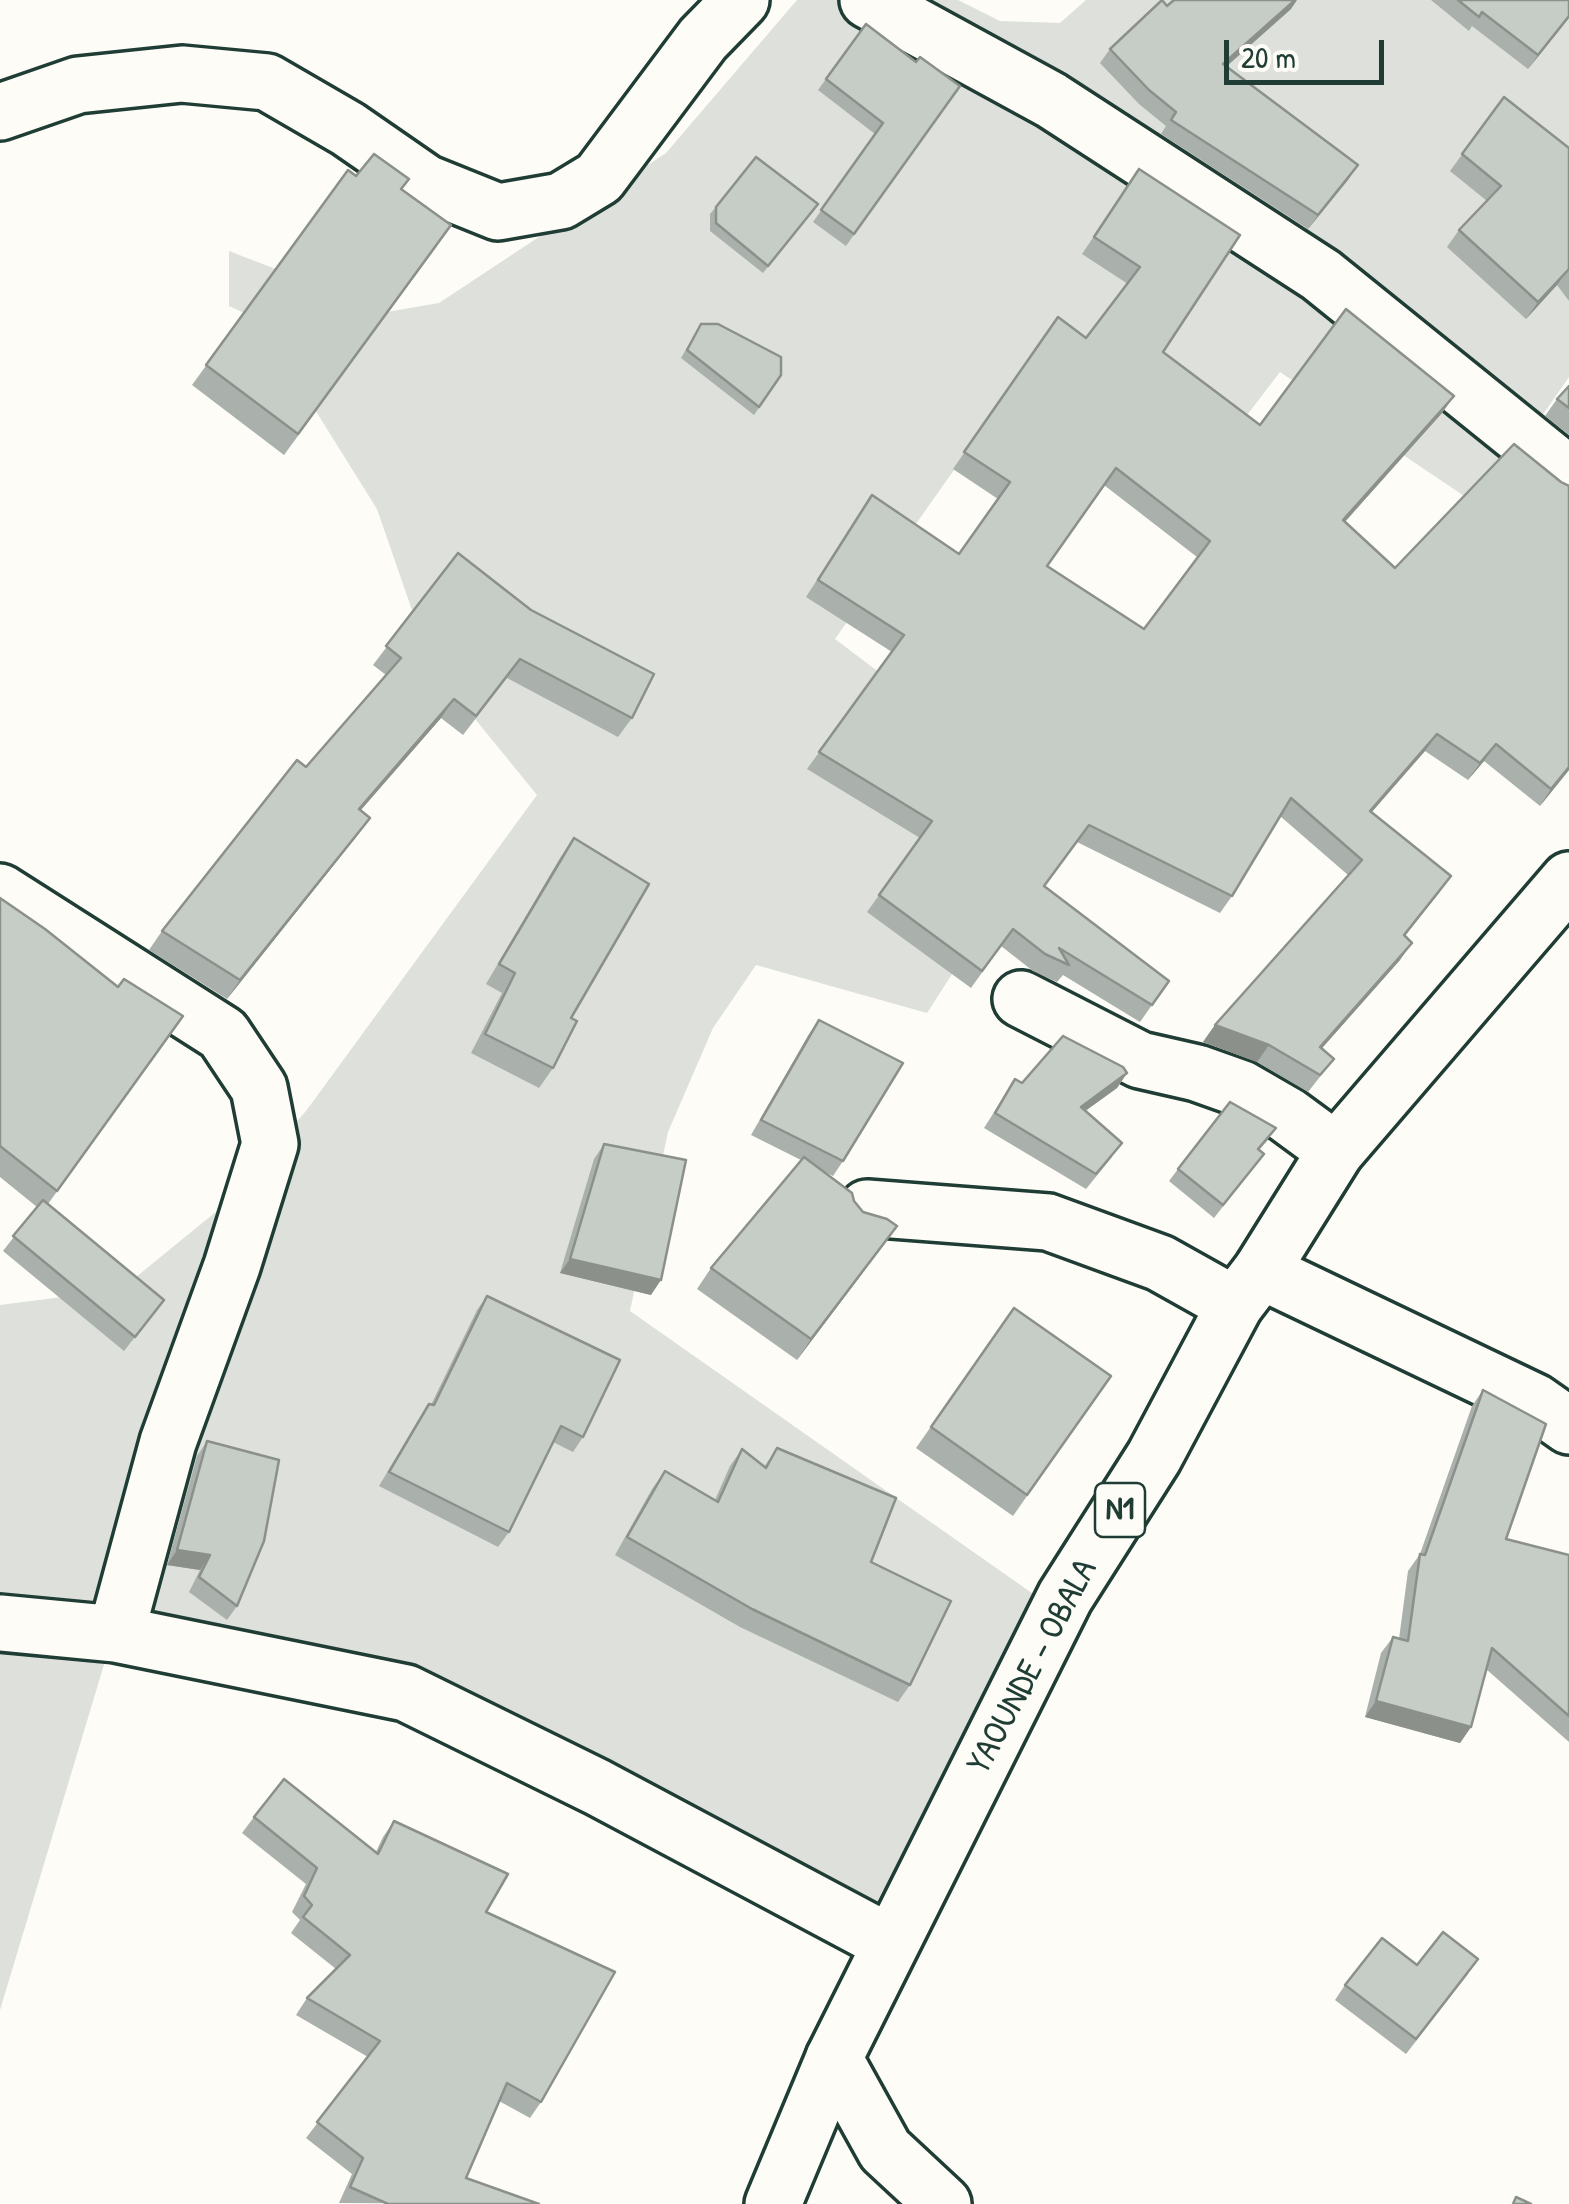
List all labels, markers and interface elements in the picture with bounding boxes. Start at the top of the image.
scale bar [1229,20,1389,82]
text: 20 m [1241,37,1296,77]
road number: N1 [1095,1483,1145,1537]
street label: YAOUNDE - OBALA [959,1553,1107,1781]

